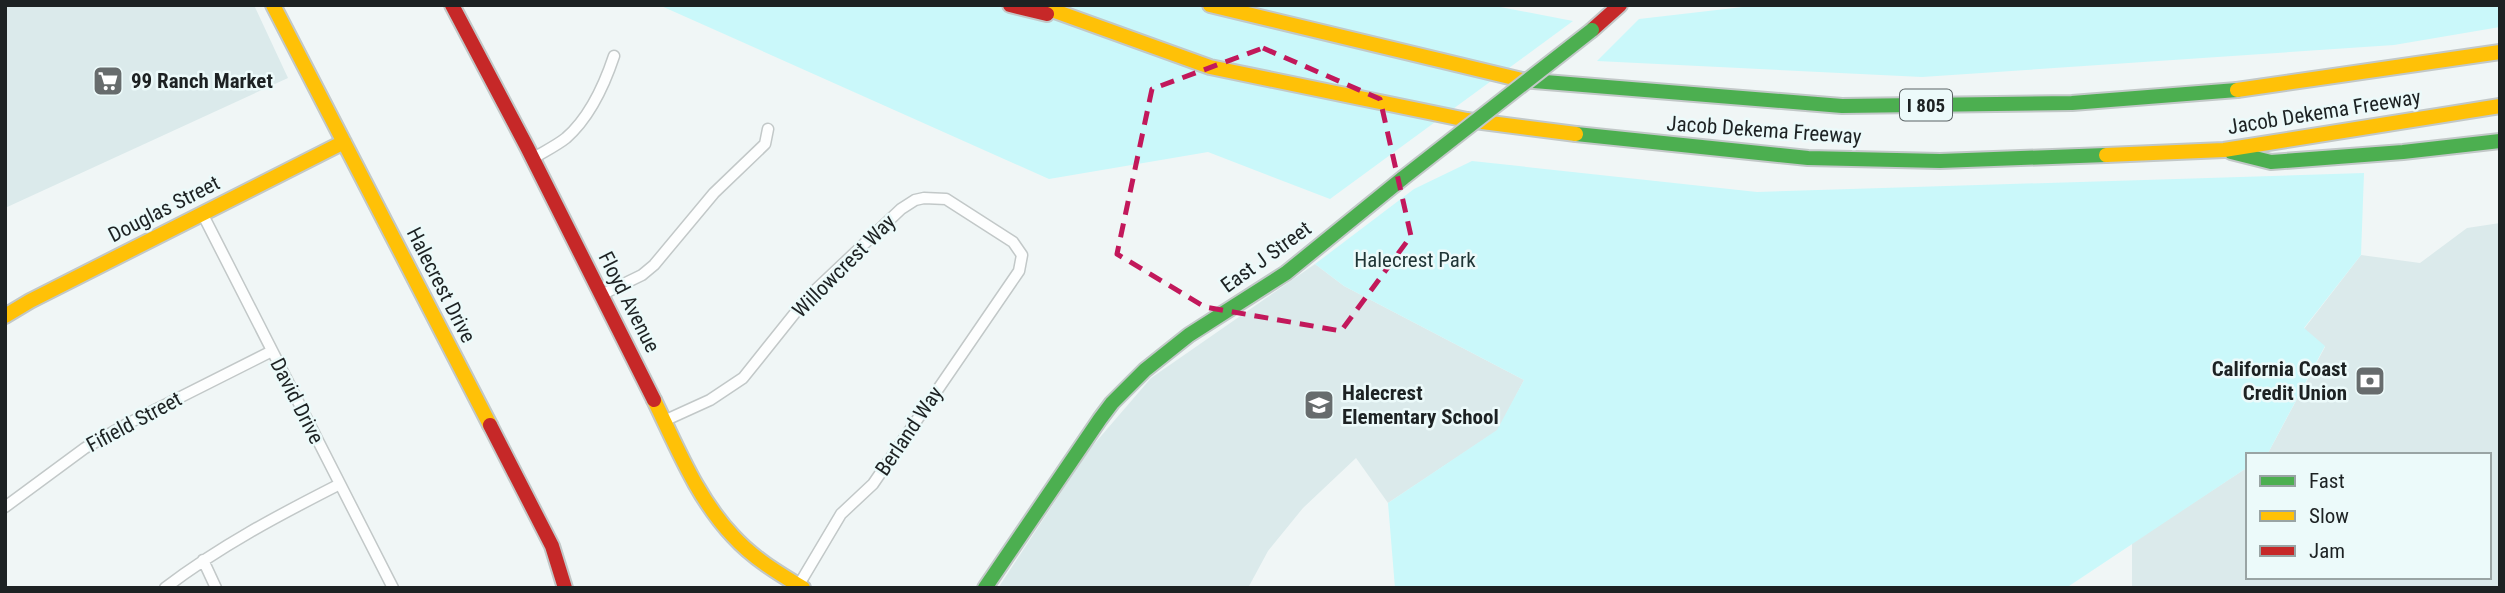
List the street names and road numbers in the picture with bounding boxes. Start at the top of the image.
street label: Jacob Dekema Freeway [2226,85,2423,139]
road number: I 805 [1900,90,1952,120]
street label: Jacob Dekema Freeway [1666,111,1862,149]
street label: Douglas Street [104,171,224,247]
street label: Willowcrest Way [788,209,901,322]
street label: East J Street [1216,216,1316,298]
street label: Halecrest Drive [402,223,480,347]
street label: Floyd Avenue [593,248,665,356]
street label: David Drive [265,354,329,448]
street label: Berland Way [870,382,948,480]
street label: Fifield Street [82,387,186,457]

